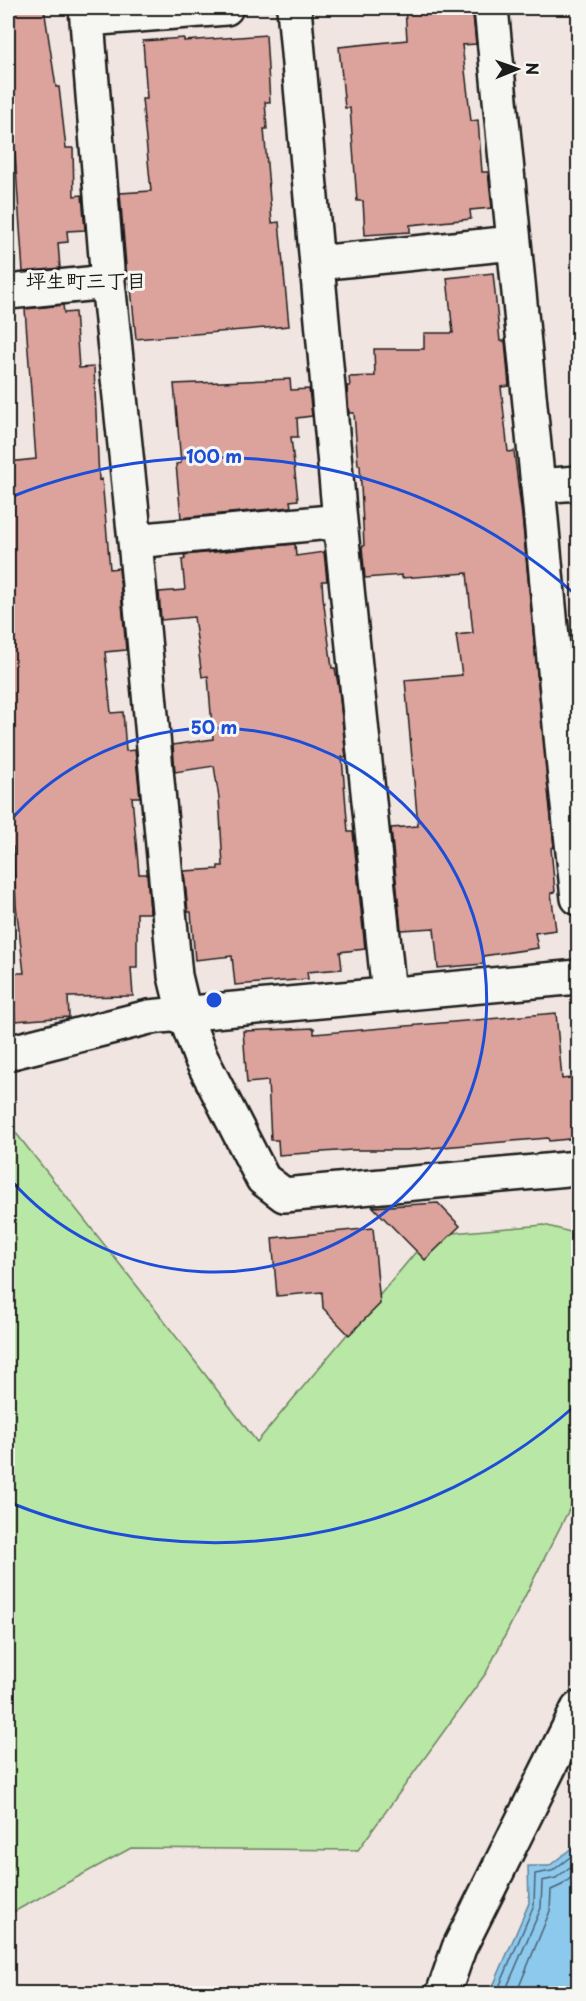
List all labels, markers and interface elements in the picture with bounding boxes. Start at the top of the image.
north arrow [487,39,547,99]
text: N [521,62,545,75]
district label: 坪生町三丁目 [26,265,146,295]
text: 100 m [186,442,242,469]
text: 50 m [191,713,237,740]
centre of rings [204,990,224,1010]

